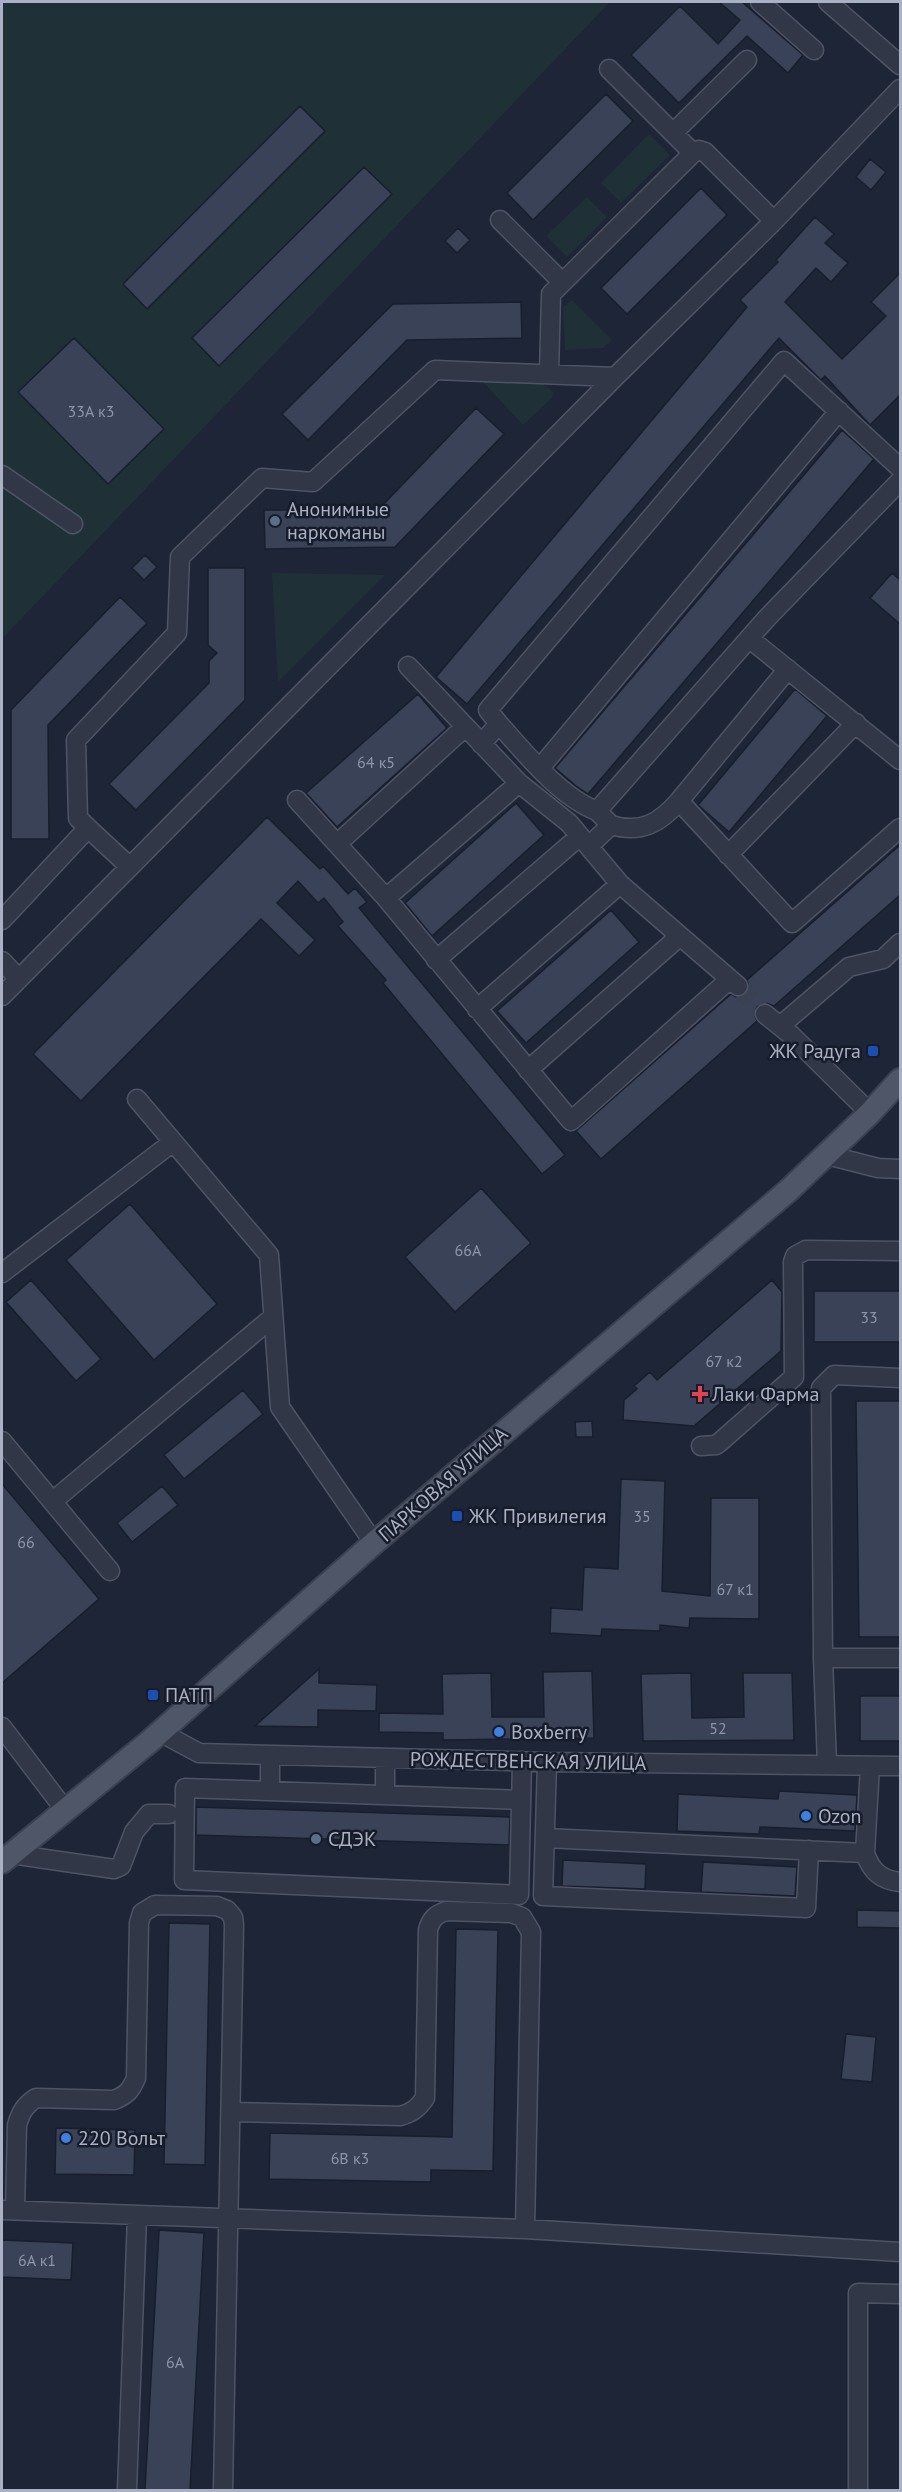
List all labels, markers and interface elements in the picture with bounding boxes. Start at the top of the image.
house number: 33А к3 [68,401,114,421]
place label: Анонимные наркоманы [287,496,389,545]
marker: Анонимные наркоманы [268,514,282,528]
house number: 64 к5 [357,752,395,772]
place label: ЖК Радуга [768,1038,861,1064]
marker: ЖК Радуга [866,1044,880,1058]
house number: 66А [455,1240,482,1260]
house number: 33 [860,1307,878,1327]
house number: 67 к2 [705,1351,743,1371]
place label: Лаки Фарма [711,1381,819,1407]
marker: Лаки Фарма [693,1387,707,1401]
street label: ПАРКОВАЯ УЛИЦА [373,1421,513,1547]
place label: ЖК Привилегия [468,1503,607,1529]
house number: 35 [633,1506,651,1526]
marker: ЖК Привилегия [450,1509,464,1523]
house number: 66 [17,1532,35,1552]
house number: 67 к1 [716,1579,754,1599]
place label: ПАТП [165,1682,213,1708]
marker: ПАТП [146,1688,160,1702]
house number: 52 [709,1718,727,1738]
place label: Boxberry [511,1719,588,1745]
marker: Boxberry [492,1725,506,1739]
street label: РОЖДЕСТВЕНСКАЯ УЛИЦА [410,1746,647,1776]
place label: Ozon [818,1803,862,1829]
marker: Ozon [799,1809,813,1823]
place label: СДЭК [328,1826,376,1852]
marker: СДЭК [309,1832,323,1846]
place label: 220 Вольт [78,2125,165,2151]
marker: 220 Вольт [59,2131,73,2145]
house number: 6В к3 [331,2148,369,2168]
house number: 6А к1 [18,2250,56,2270]
house number: 6А [166,2352,185,2372]

